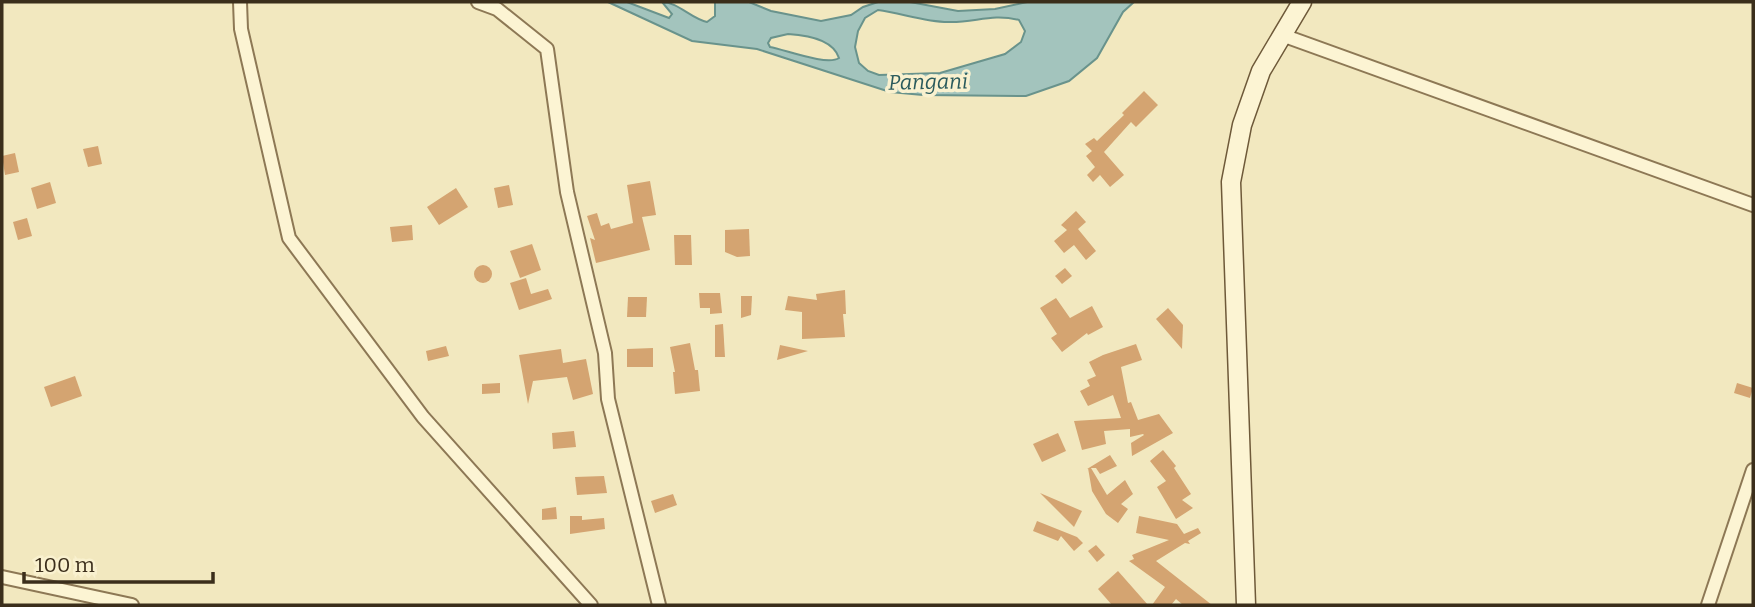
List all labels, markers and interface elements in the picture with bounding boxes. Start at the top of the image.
water label: Pangani [888,68,968,96]
scale bar [24,540,214,584]
text: 100 m [35,552,95,578]

